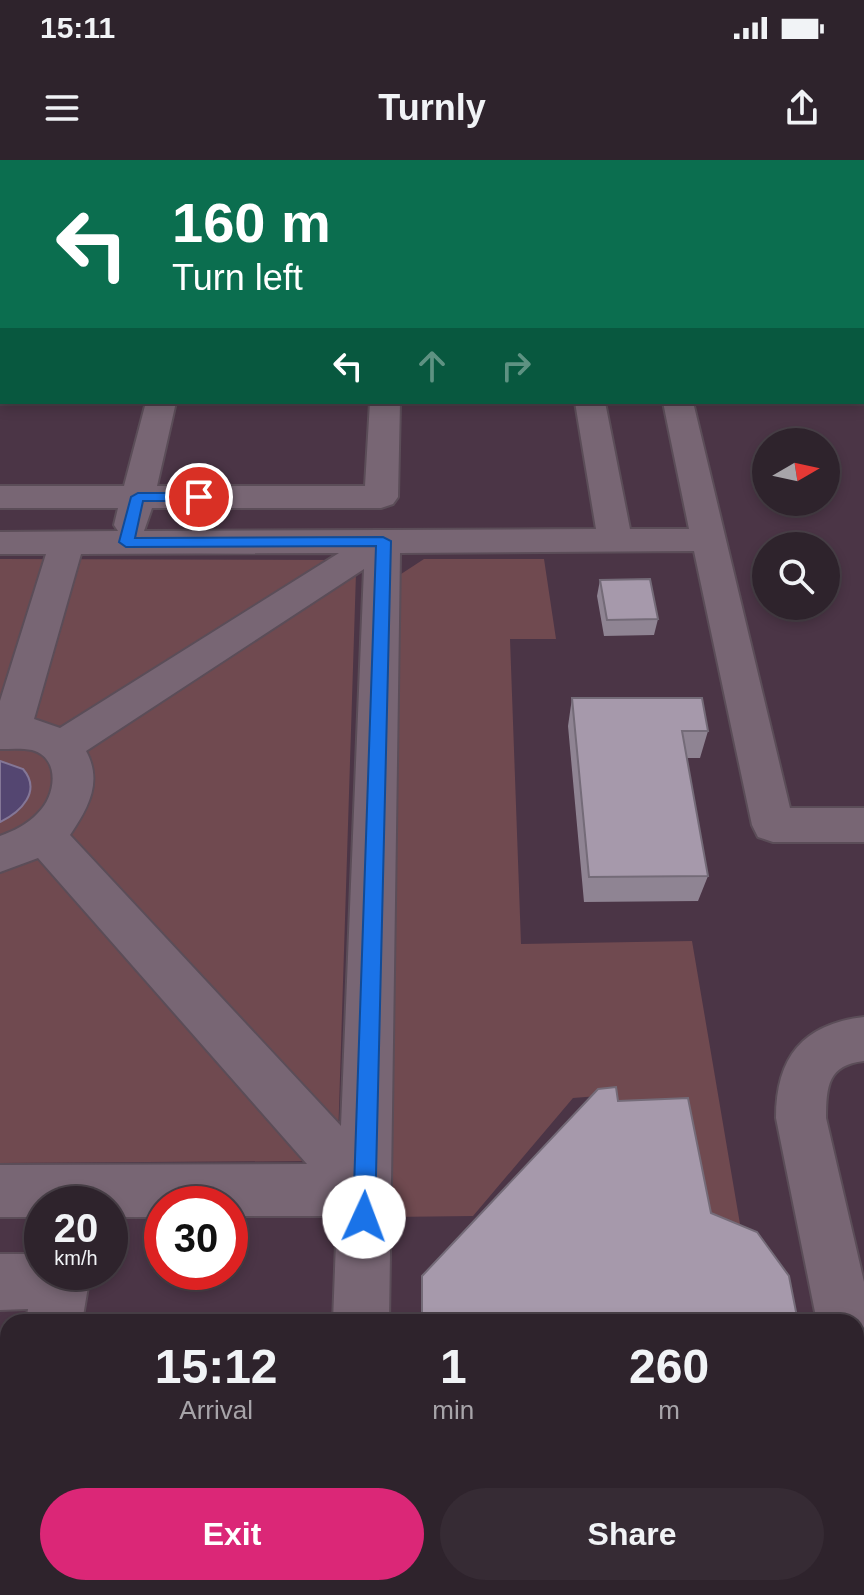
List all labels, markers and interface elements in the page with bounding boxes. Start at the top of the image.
text: 15:11 [40,11,115,44]
icon: menu [40,86,84,130]
icon: share [780,86,824,130]
text: Turnly [378,87,486,128]
text: 160 m [172,191,331,254]
icon: left [40,192,144,296]
text: Turn left [172,257,303,298]
icon: left [326,344,370,388]
icon: ahead [410,344,454,388]
icon: right [494,344,538,388]
north arrow [752,428,840,516]
map controls [752,428,840,620]
pin [165,463,233,531]
icon: arrive [177,475,221,519]
button: search [752,532,840,620]
position arrow [322,1175,406,1259]
speed limit sign: 30 [144,1186,248,1290]
text: 20 [54,1206,98,1250]
text: km/h [54,1247,98,1269]
text: 15:12 [155,1340,278,1393]
text: 1 [440,1340,467,1393]
text: 260 [629,1340,709,1393]
text: Arrival [179,1395,253,1425]
text: min [432,1395,474,1425]
text: m [658,1395,680,1425]
button: Exit [40,1488,424,1580]
button: Share [440,1488,824,1580]

